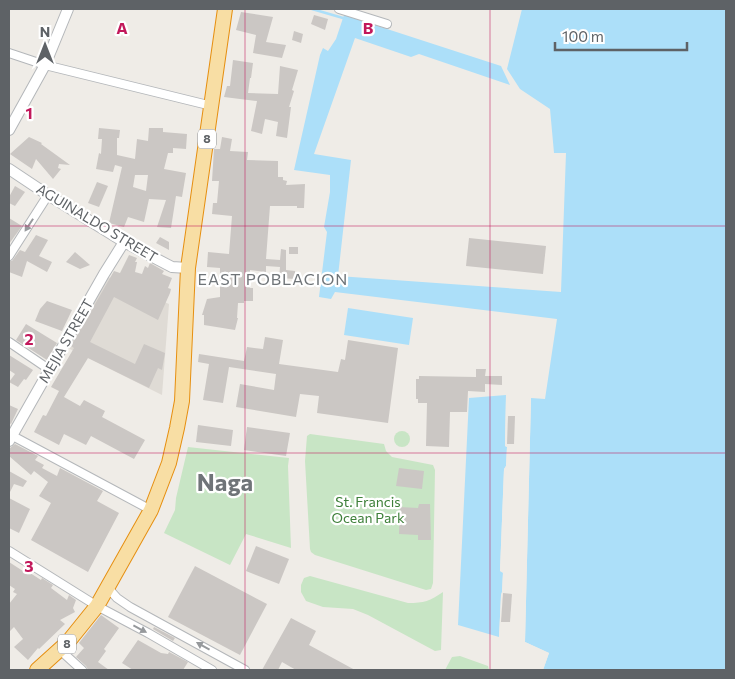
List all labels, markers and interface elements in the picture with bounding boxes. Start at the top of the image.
text: A [116,18,128,37]
text: B [363,18,374,37]
north arrow [20,20,70,70]
scale bar [555,20,688,52]
text: N [40,23,50,40]
text: 100 m [562,27,604,45]
text: 1 [25,103,33,122]
road number: 8 [198,130,216,148]
street label: AGUINALDO STREET [34,180,161,265]
one-way arrow [24,219,33,232]
district label: EAST POBLACION [198,269,348,288]
street label: MEJIA STREET [35,296,96,386]
text: 2 [24,329,34,348]
district label: Naga [197,467,253,496]
park label: St. Francis Ocean Park [331,493,405,526]
text: 3 [24,556,34,575]
one-way arrow [133,625,148,633]
road number: 8 [58,634,76,654]
one-way arrow [196,642,209,651]

